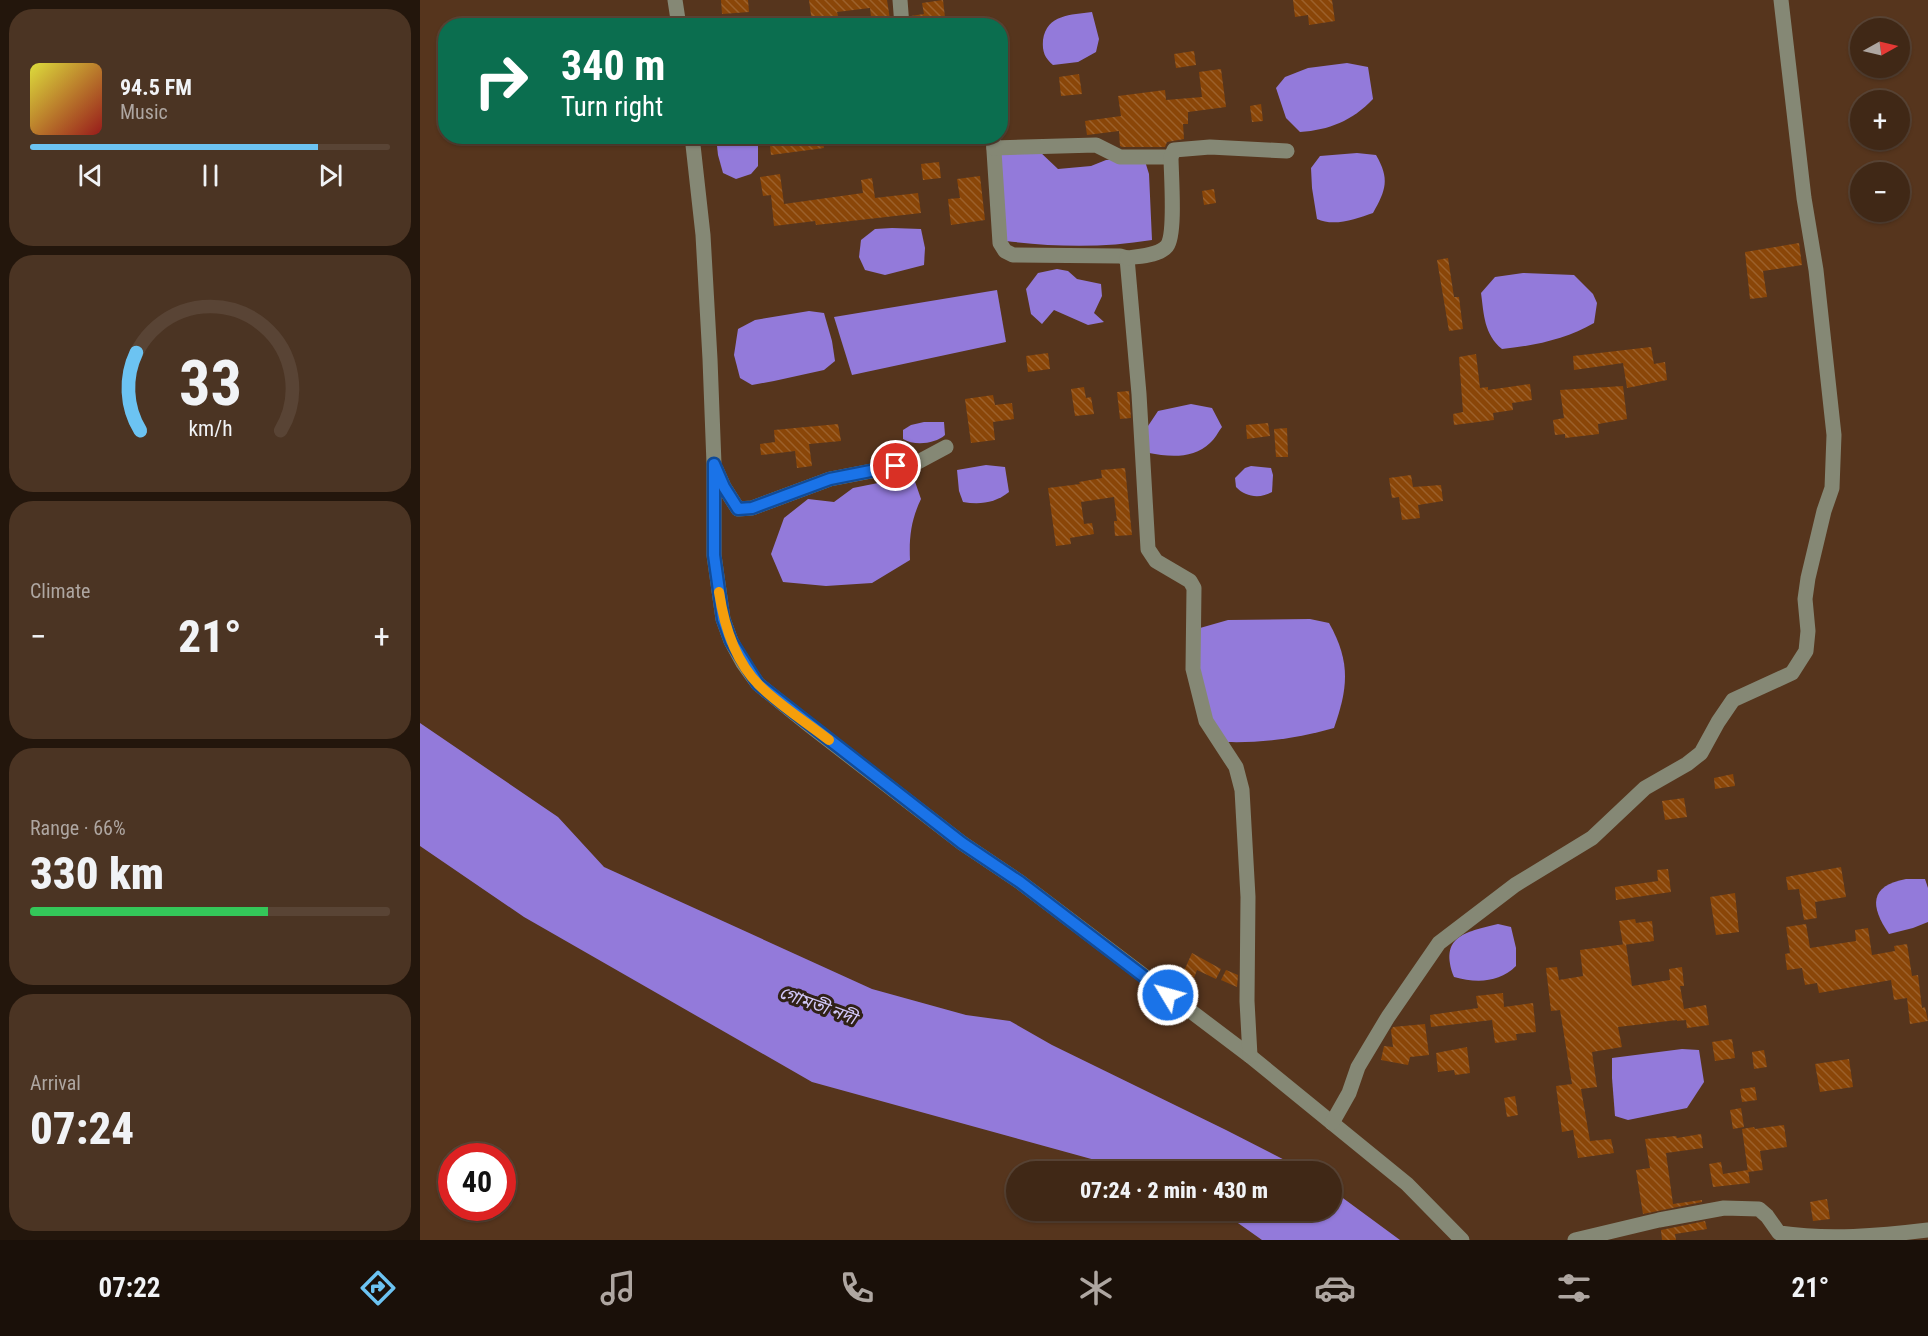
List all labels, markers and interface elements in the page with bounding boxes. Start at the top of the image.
north arrow [1850,18,1910,78]
map controls [1850,18,1910,222]
text: 340 m [561,41,666,90]
icon: right [462,42,540,120]
text: 94.5 FM [120,75,192,100]
button: + [1850,90,1910,150]
text: Turn right [561,91,663,123]
text: Music [120,100,168,124]
icon: previous [74,159,107,192]
icon: pause [194,159,227,192]
icon: next [314,159,347,192]
button: − [1850,162,1910,222]
text: 33 [178,347,242,420]
text: km/h [188,416,232,441]
pin [870,440,921,491]
icon: arrive [879,449,912,482]
text: Climate [30,579,90,603]
text: 21° [178,610,242,663]
text: − [30,617,47,656]
text: + [374,617,390,656]
text: Range · 66% [30,816,126,840]
text: 330 km [30,847,164,900]
position arrow [1136,963,1200,1027]
water label: গোমতী নদী [777,981,862,1030]
text: Arrival [30,1071,81,1095]
text: 07:24 [30,1102,134,1155]
speed limit sign: 40 [438,1143,516,1221]
text: 07:24 · 2 min · 430 m [1080,1178,1268,1203]
icon: directions [357,1267,399,1309]
icon: music [597,1267,639,1309]
icon: phone [836,1267,878,1309]
icon: climate [1075,1267,1117,1309]
icon: car [1314,1267,1356,1309]
icon: filters [1553,1267,1595,1309]
text: 07:22 [99,1272,160,1304]
text: 21° [1792,1272,1829,1304]

